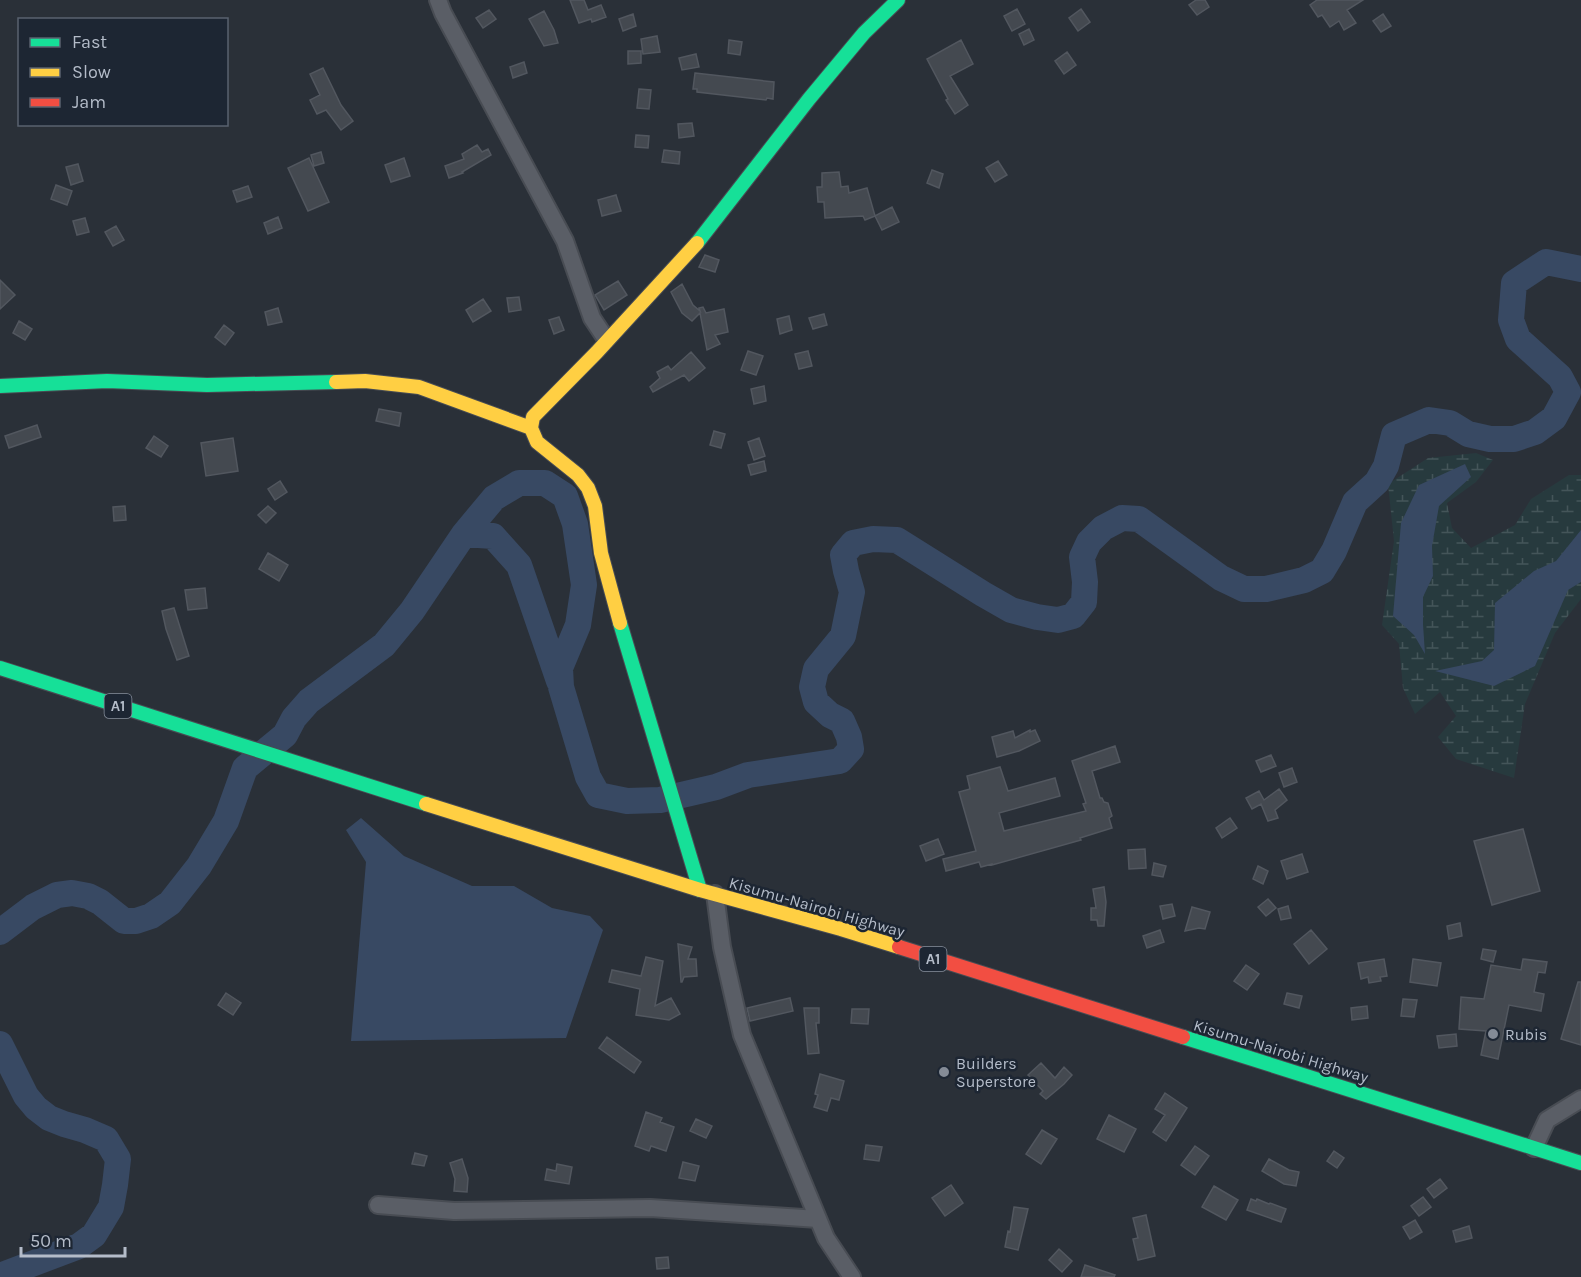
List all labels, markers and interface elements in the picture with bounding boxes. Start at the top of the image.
legend [18,18,228,126]
text: Fast [72,31,107,53]
text: Slow [72,61,111,83]
text: Jam [72,91,106,113]
road number: A1 [104,694,132,718]
street label: Kisumu-Nairobi Highway [727,873,908,941]
road number: A1 [920,947,946,971]
street label: Kisumu-Nairobi Highway [1191,1015,1371,1087]
place label: Rubis [1505,1025,1547,1044]
marker: Rubis [1486,1027,1500,1041]
place label: Builders Superstore [956,1054,1036,1091]
marker: Builders Superstore [937,1065,951,1079]
scale bar [21,1220,124,1258]
text: 50 m [30,1230,72,1252]

